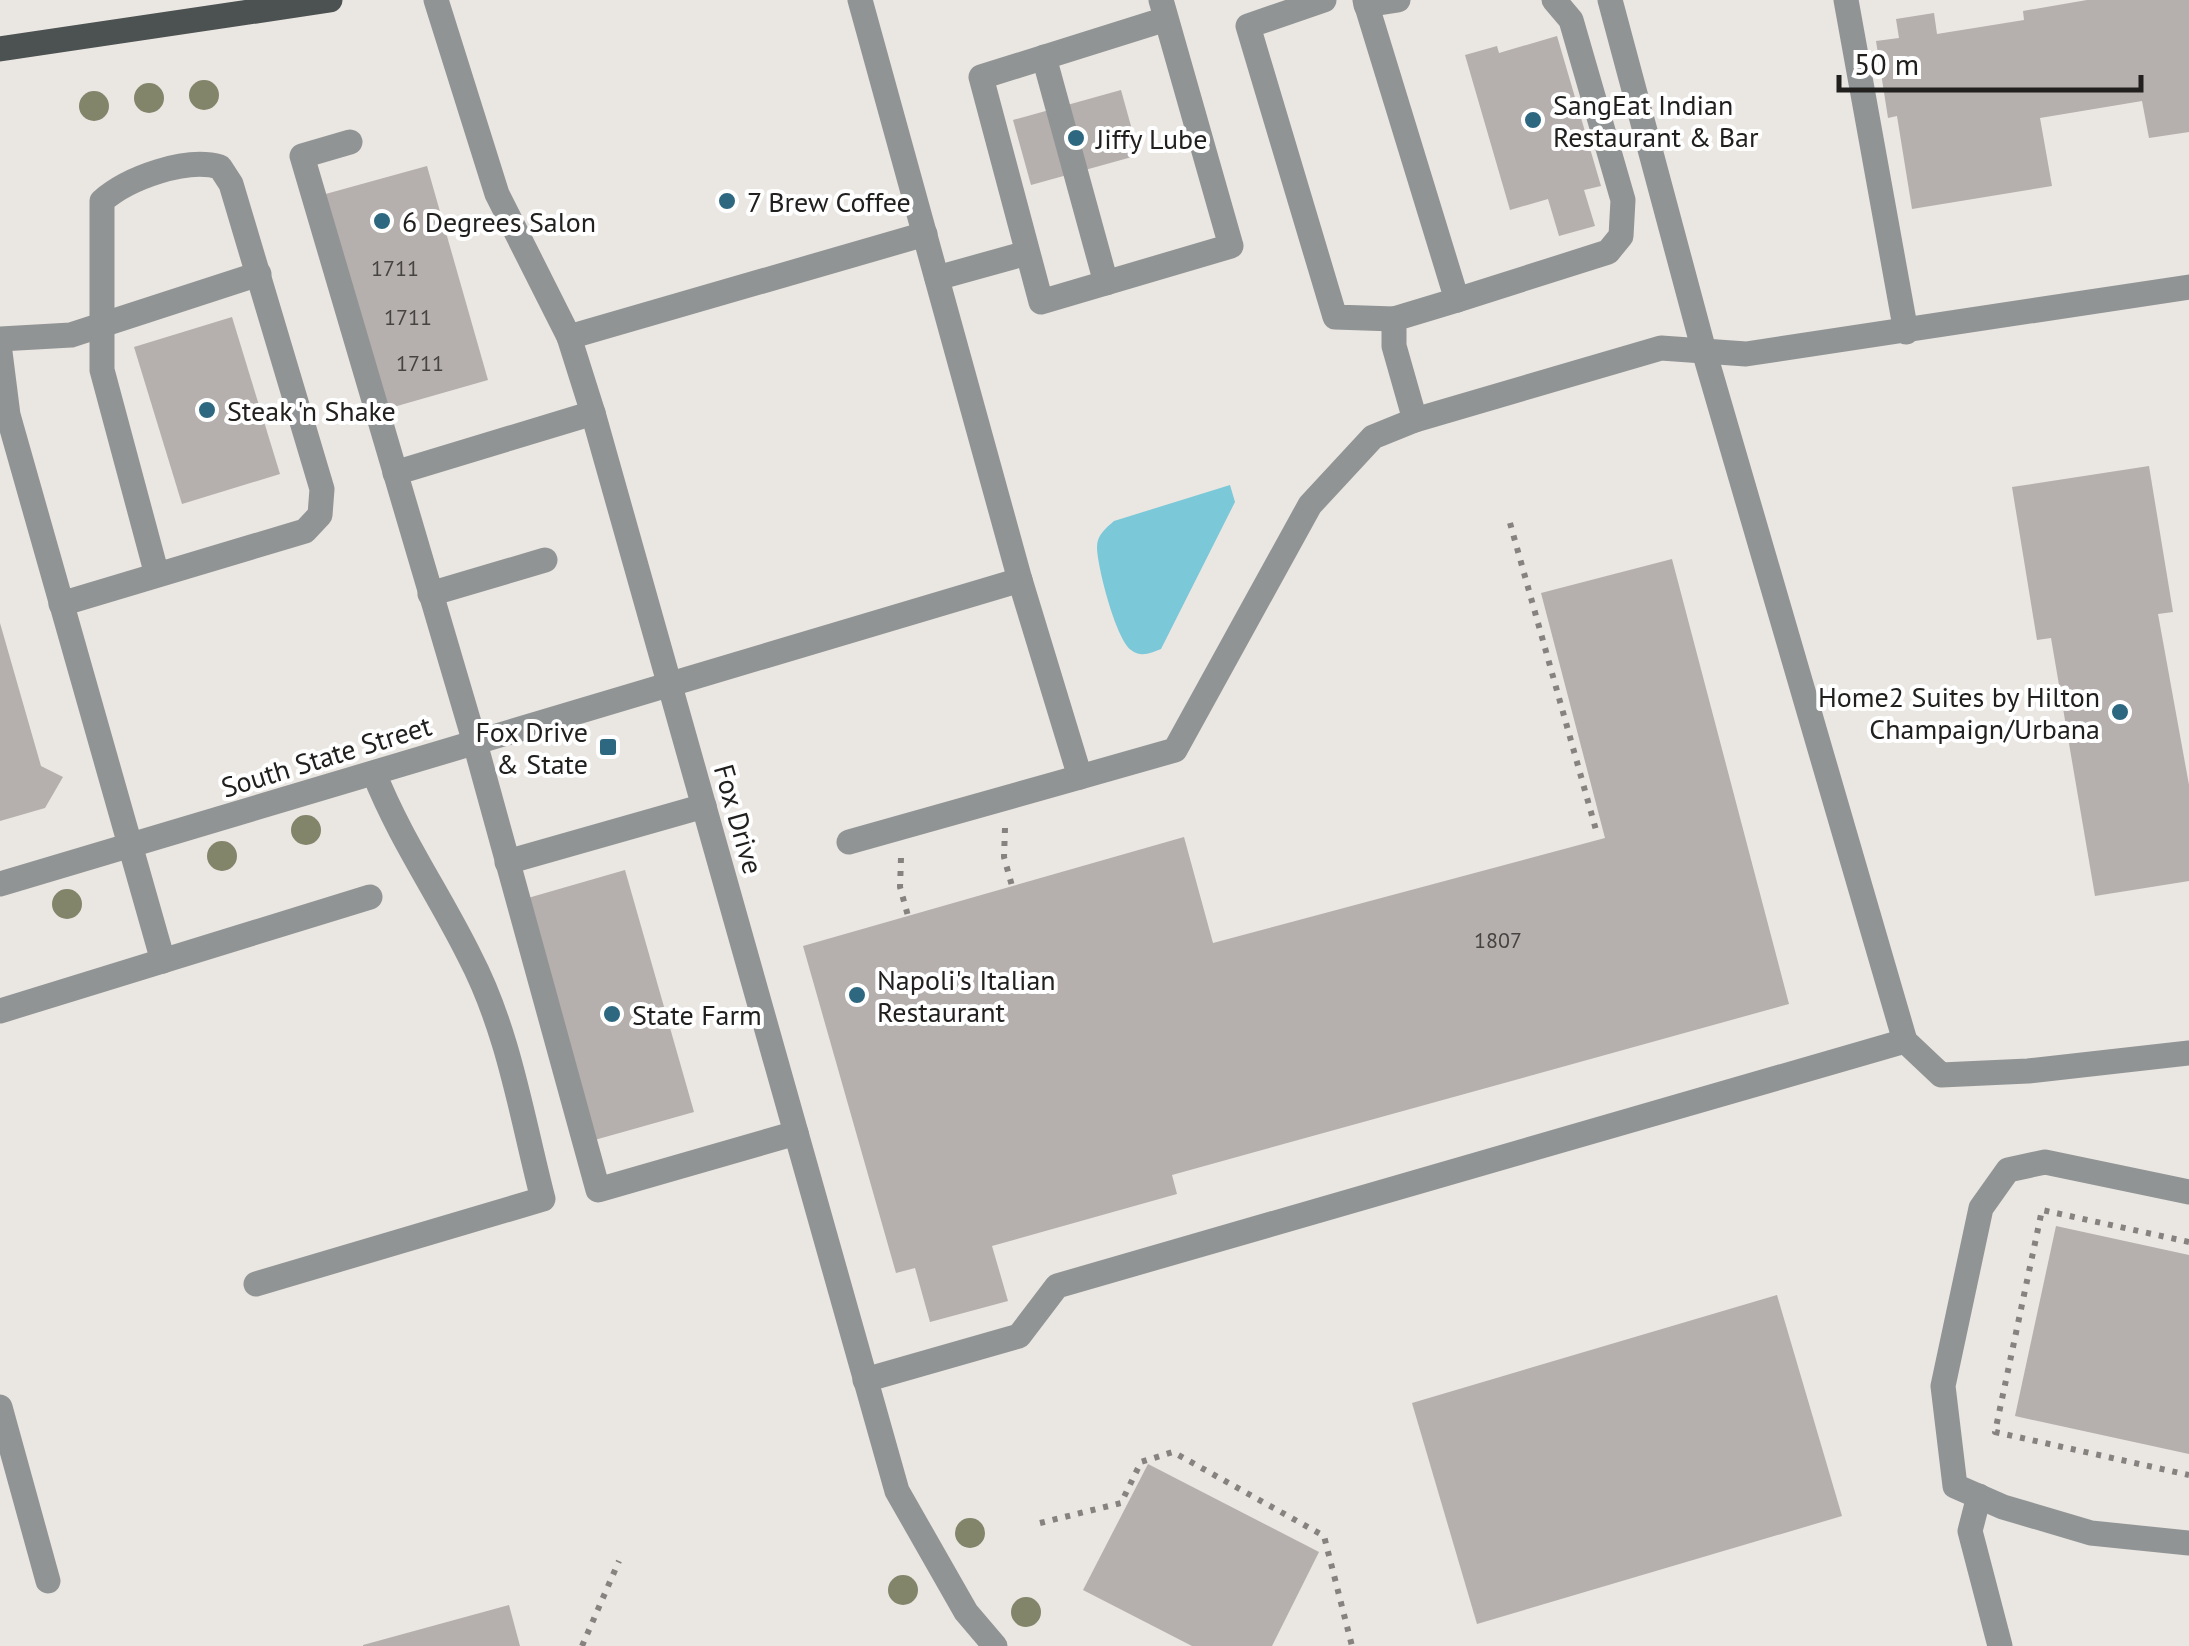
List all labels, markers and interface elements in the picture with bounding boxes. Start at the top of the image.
scale bar [1839,30,2142,92]
text: 50 m [1854,44,1919,83]
place label: SangEat Indian Restaurant & Bar [1553,86,1759,155]
marker: SangEat Indian Restaurant & Bar [1522,109,1544,131]
place label: Jiffy Lube [1095,120,1207,157]
marker: Jiffy Lube [1065,127,1087,149]
place label: 7 Brew Coffee [747,183,911,220]
marker: 7 Brew Coffee [716,190,738,212]
place label: 6 Degrees Salon [402,203,596,240]
marker: 6 Degrees Salon [371,210,393,232]
house number: 1711 [371,254,419,282]
house number: 1711 [384,303,432,331]
house number: 1711 [396,349,444,377]
place label: Steak 'n Shake [227,392,396,429]
marker: Steak 'n Shake [196,399,218,421]
place label: Home2 Suites by Hilton Champaign/Urbana [1818,678,2100,747]
marker: Home2 Suites by Hilton Champaign/Urbana [2109,701,2131,723]
street label: South State Street [216,706,436,806]
place label: Fox Drive & State [475,713,588,782]
marker: Fox Drive & State [597,736,619,758]
street label: Fox Drive [706,760,772,878]
house number: 1807 [1474,926,1522,954]
place label: Napoli's Italian Restaurant [877,961,1056,1030]
marker: Napoli's Italian Restaurant [846,984,868,1006]
place label: State Farm [632,996,762,1033]
marker: State Farm [601,1003,623,1025]

